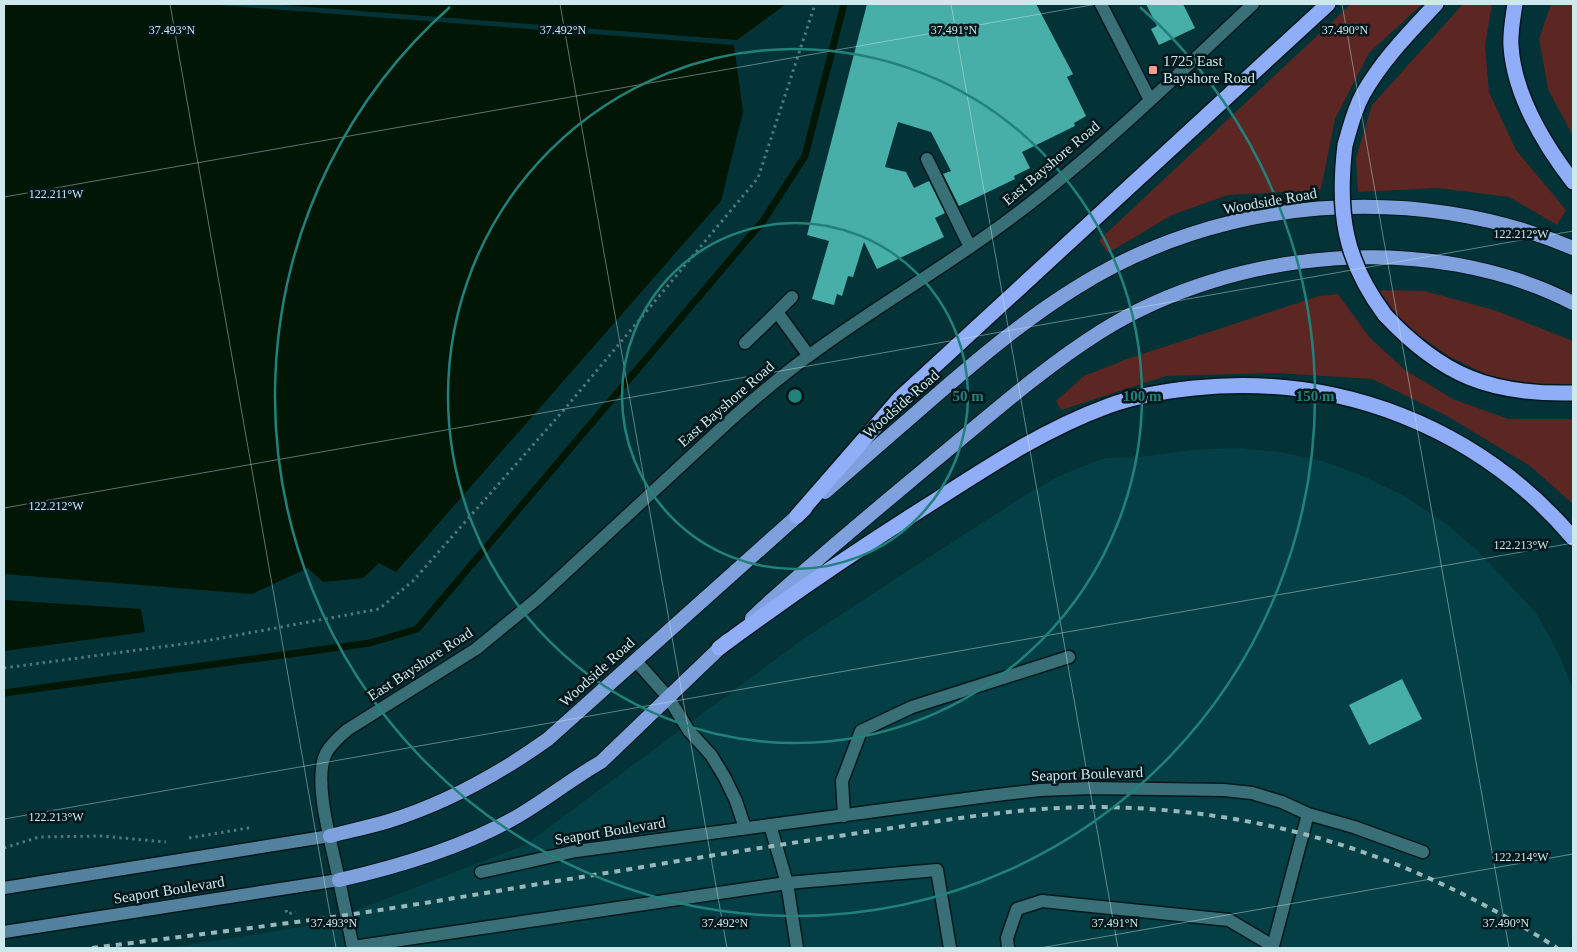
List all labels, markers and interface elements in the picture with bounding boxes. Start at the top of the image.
text: 37.493°N [149,23,196,37]
text: 37.492°N [540,23,587,37]
text: 37.491°N [931,23,978,37]
text: 37.490°N [1322,23,1369,37]
place label: 1725 East Bayshore Road [1163,53,1256,86]
marker: 1725 East Bayshore Road [1147,64,1159,76]
street label: East Bayshore Road [999,117,1103,208]
street label: Woodside Road [1222,185,1319,217]
text: 122.211°W [29,187,84,201]
text: 122.212°W [1493,227,1549,241]
street label: East Bayshore Road [675,358,778,450]
street label: Woodside Road [860,366,942,441]
centre of rings [786,387,804,405]
text: 50 m [952,388,984,404]
text: 100 m [1123,388,1162,404]
text: 150 m [1296,388,1335,404]
text: 122.212°W [28,499,84,513]
text: 122.213°W [1493,538,1549,552]
street label: East Bayshore Road [365,624,476,704]
street label: Woodside Road [556,634,638,710]
street label: Seaport Boulevard [1031,764,1144,784]
text: 122.213°W [28,810,84,824]
street label: Seaport Boulevard [553,814,667,848]
text: 122.214°W [1493,850,1549,864]
street label: Seaport Boulevard [112,873,226,907]
text: 37.493°N [311,916,358,930]
text: 37.492°N [702,916,749,930]
text: 37.491°N [1092,916,1139,930]
text: 37.490°N [1483,916,1530,930]

